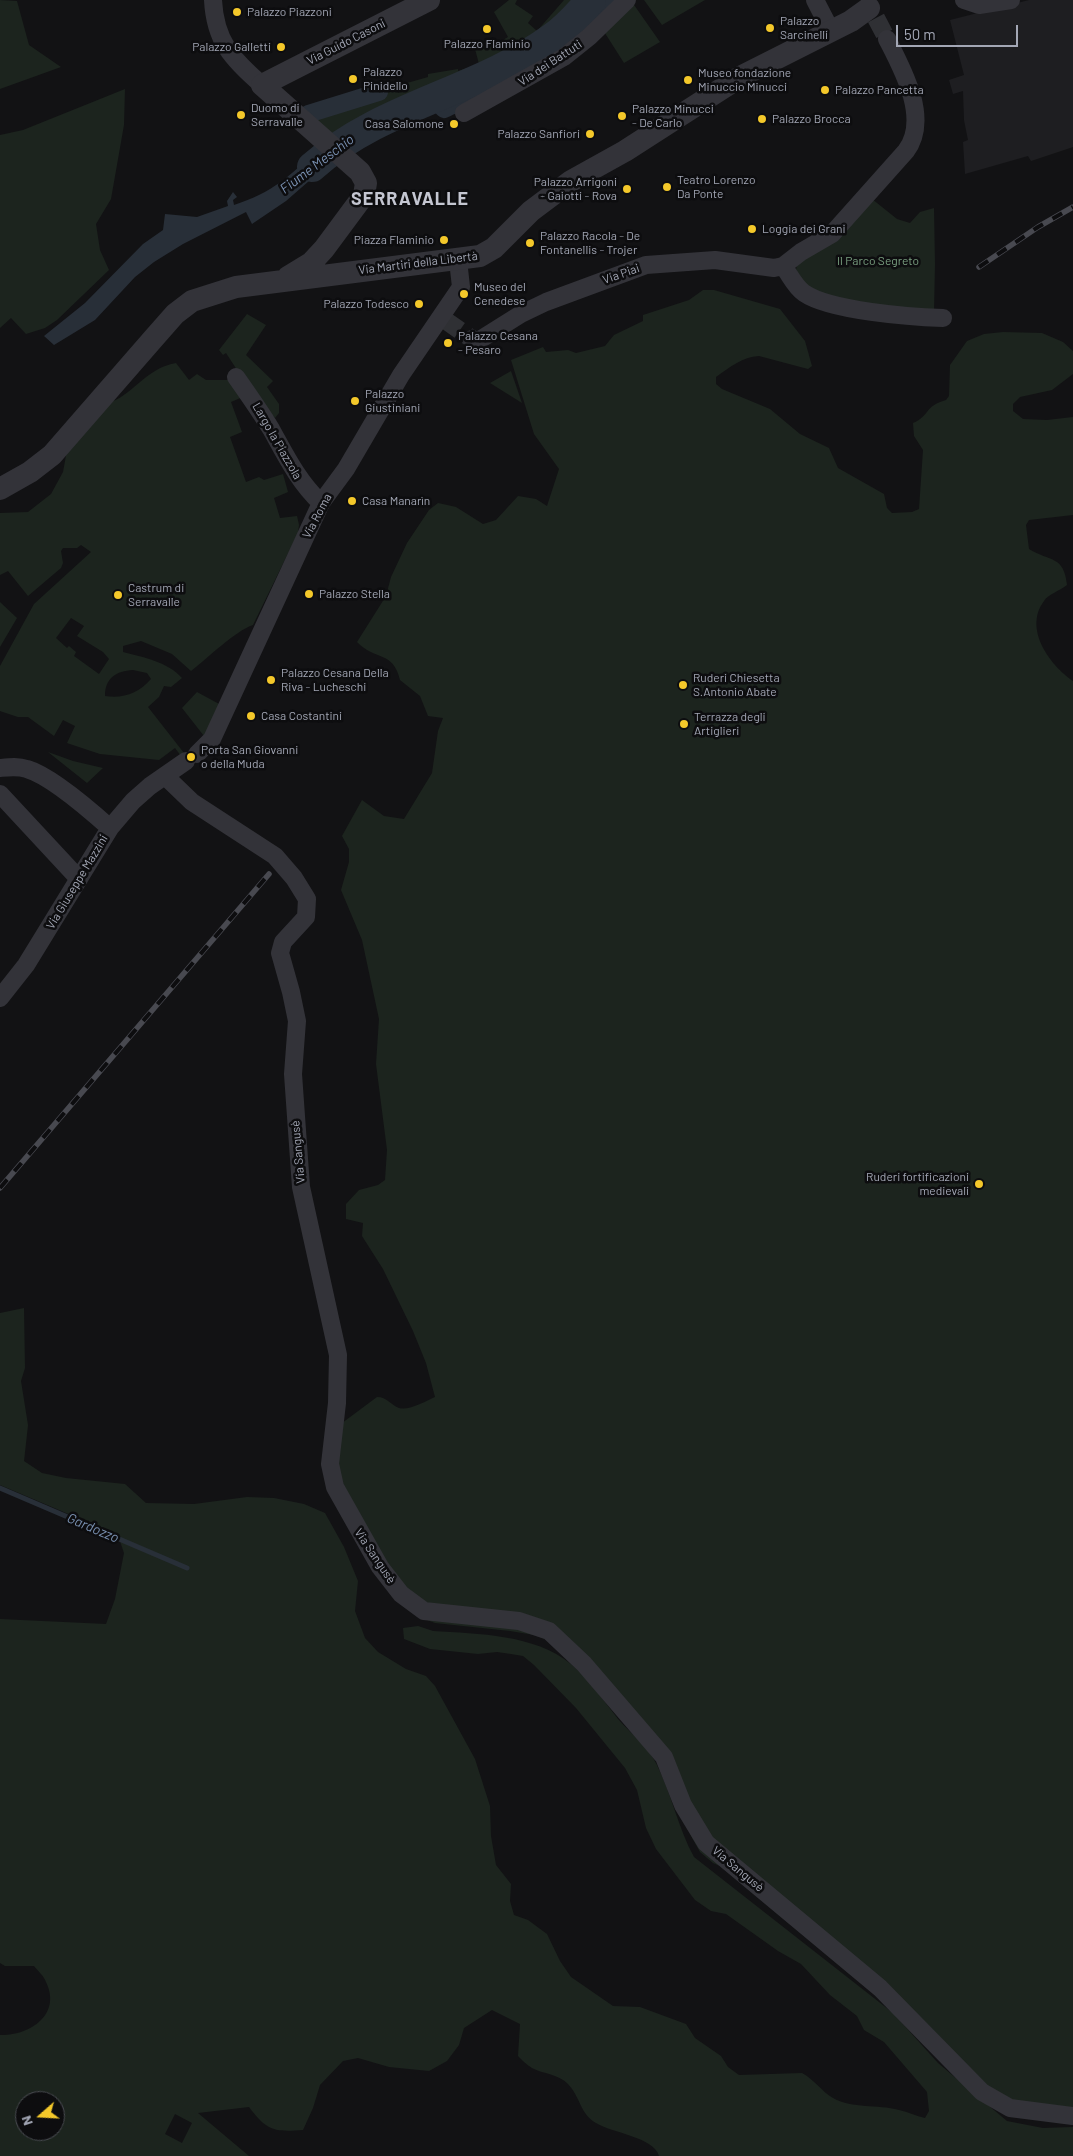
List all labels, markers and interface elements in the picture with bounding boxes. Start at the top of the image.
place label: Palazzo Piazzoni [247,5,332,19]
marker: Palazzo Piazzoni [231,6,243,18]
place label: Palazzo Sarcinelli [780,14,828,42]
scale bar [898,15,1020,47]
street label: Via Guido Casoni [304,16,388,68]
marker: Palazzo Sarcinelli [764,22,776,34]
marker: Palazzo Flaminio [481,23,493,35]
text: 50 m [904,25,936,43]
place label: Palazzo Flaminio [444,37,530,51]
street label: Via dei Battuti [515,37,585,89]
place label: Palazzo Galletti [192,40,271,54]
marker: Palazzo Galletti [275,41,287,53]
place label: Palazzo Pinidello [363,65,408,93]
place label: Museo fondazione Minuccio Minucci [698,66,791,94]
marker: Palazzo Pinidello [347,73,359,85]
marker: Museo fondazione Minuccio Minucci [682,74,694,86]
place label: Palazzo Pancetta [835,83,924,97]
marker: Palazzo Pancetta [819,84,831,96]
place label: Duomo di Serravalle [251,101,303,129]
place label: Palazzo Minucci - De Carlo [632,102,714,130]
marker: Duomo di Serravalle [235,109,247,121]
marker: Palazzo Minucci - De Carlo [616,110,628,122]
place label: Palazzo Brocca [772,112,851,126]
marker: Palazzo Brocca [756,113,768,125]
place label: Casa Salomone [365,117,444,131]
marker: Casa Salomone [448,118,460,130]
place label: Palazzo Sanfiori [497,127,580,141]
marker: Palazzo Sanfiori [584,128,596,140]
water label: Fiume Meschio [277,131,357,197]
place label: Teatro Lorenzo Da Ponte [677,173,755,201]
place label: Palazzo Arrigoni - Gaiotti - Rova [534,175,617,203]
marker: Teatro Lorenzo Da Ponte [661,181,673,193]
marker: Palazzo Arrigoni - Gaiotti - Rova [621,183,633,195]
district label: SERRAVALLE [350,188,470,210]
place label: Loggia dei Grani [762,222,846,236]
marker: Loggia dei Grani [746,223,758,235]
place label: Palazzo Racola - De Fontanellis - Trojer [540,229,640,257]
place label: Piazza Flaminio [354,233,434,247]
marker: Piazza Flaminio [438,234,450,246]
marker: Palazzo Racola - De Fontanellis - Trojer [524,237,536,249]
street label: Via Martiri della Libertà [358,249,478,277]
park label: Il Parco Segreto [837,254,919,268]
street label: Via Piai [601,261,641,287]
place label: Museo del Cenedese [474,280,526,308]
marker: Museo del Cenedese [458,288,470,300]
place label: Palazzo Todesco [323,297,409,311]
marker: Palazzo Todesco [413,298,425,310]
place label: Palazzo Cesana - Pesaro [458,329,538,357]
marker: Palazzo Cesana - Pesaro [442,337,454,349]
place label: Palazzo Giustiniani [365,387,420,415]
marker: Palazzo Giustiniani [349,395,361,407]
street label: Largo la Piazzola [249,400,305,482]
street label: Via Roma [299,491,335,541]
place label: Casa Manarìn [362,494,430,508]
marker: Casa Manarìn [346,495,358,507]
place label: Castrum di Serravalle [128,581,184,609]
place label: Palazzo Stella [319,587,390,601]
marker: Palazzo Stella [303,588,315,600]
marker: Castrum di Serravalle [112,589,124,601]
place label: Palazzo Cesana Della Riva - Lucheschi [281,666,389,694]
place label: Ruderi Chiesetta S.Antonio Abate [693,671,780,699]
marker: Palazzo Cesana Della Riva - Lucheschi [265,674,277,686]
marker: Ruderi Chiesetta S.Antonio Abate [677,679,689,691]
place label: Casa Costantini [261,709,342,723]
marker: Casa Costantini [245,710,257,722]
place label: Terrazza degli Artiglieri [694,710,766,738]
marker: Terrazza degli Artiglieri [678,718,690,730]
place label: Porta San Giovanni o della Muda [201,743,298,771]
marker: Porta San Giovanni o della Muda [185,751,197,763]
street label: Via Giuseppe Mazzini [43,832,111,932]
street label: Via Sangusè [288,1120,308,1184]
place label: Ruderi fortificazioni medievali [866,1170,969,1198]
marker: Ruderi fortificazioni medievali [973,1178,985,1190]
water label: Gardozzo [65,1510,121,1546]
street label: Via Sangusè [351,1526,399,1586]
street label: Via Sangusè [709,1843,767,1895]
north arrow [15,2091,65,2141]
text: N [17,2114,36,2128]

